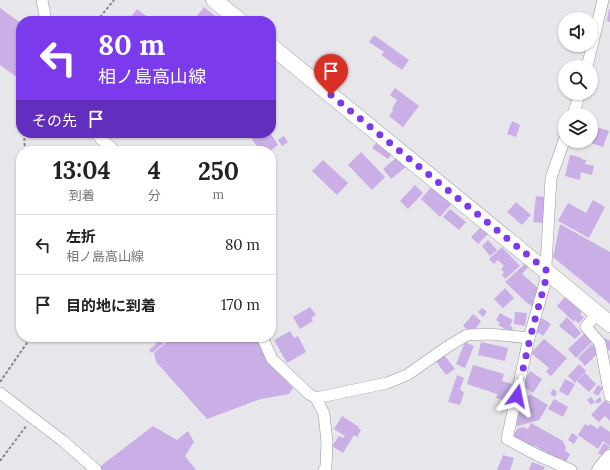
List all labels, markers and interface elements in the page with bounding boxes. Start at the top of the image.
map controls [558,12,598,148]
button: sound [558,12,598,52]
text: 80 m [98,27,165,63]
icon: left [32,32,84,84]
pin [314,54,348,95]
icon: arrive [320,60,342,82]
button: search [558,60,598,100]
text: 相ノ島高山線 [98,65,206,88]
icon: arrive [85,108,107,130]
button: layers [558,108,598,148]
text: その先 [32,111,77,130]
text: 13:04 [53,155,111,186]
text: 4 [148,155,161,186]
text: 250 [198,156,239,187]
text: m [213,186,224,203]
text: 到着 [69,187,95,204]
text: 分 [148,187,161,204]
text: 左折 [66,227,96,246]
icon: left [32,234,54,256]
text: 80 m [225,235,260,254]
text: 相ノ島高山線 [66,248,144,265]
icon: arrive [32,294,54,316]
text: 170 m [221,295,260,314]
text: 目的地に到着 [66,296,156,315]
position arrow [496,375,538,417]

